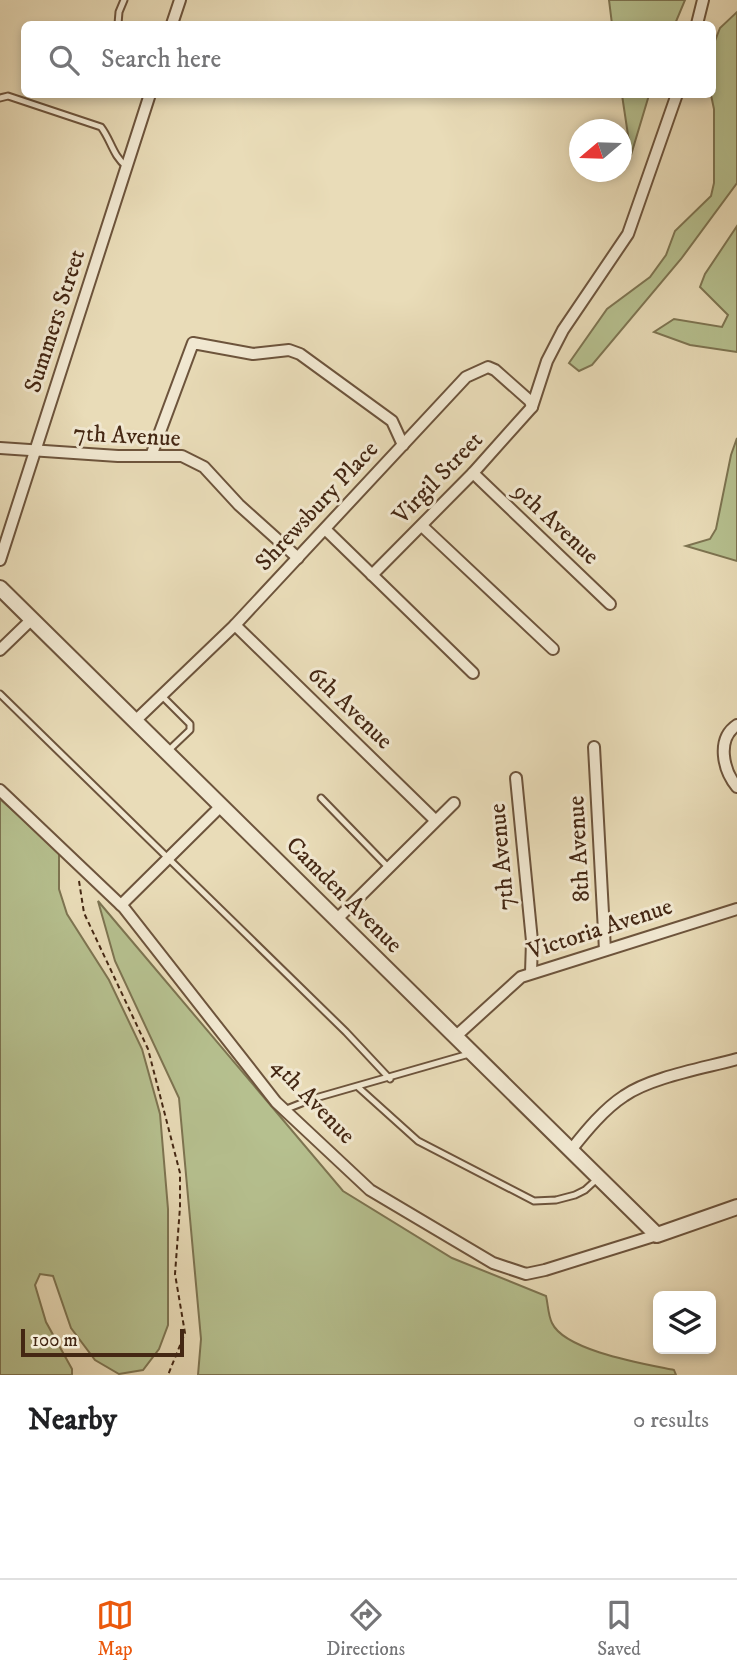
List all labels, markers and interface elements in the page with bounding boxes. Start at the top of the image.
search box [21,21,716,98]
icon: search [45,41,83,79]
text: Search here [101,43,221,76]
north arrow [569,119,632,182]
street label: Summers Street [18,245,92,396]
street label: 7th Avenue [73,418,181,454]
street label: Virgil Street [386,425,490,531]
street label: Shrewsbury Place [249,435,385,577]
street label: 9th Avenue [506,476,605,571]
street label: 6th Avenue [301,660,399,756]
street label: 8th Avenue [561,795,597,903]
street label: 7th Avenue [482,802,522,912]
street label: Camden Avenue [279,830,409,960]
street label: Victoria Avenue [523,891,676,967]
street label: 4th Avenue [265,1052,361,1150]
map controls [653,1291,716,1354]
button: layers [653,1291,716,1354]
scale bar [21,1326,184,1358]
text: 100 m [32,1329,78,1352]
text: Nearby [28,1402,117,1439]
text: 0 results [633,1406,709,1435]
tab: Map [96,1596,134,1661]
tab: Directions [326,1596,405,1661]
tab: Saved [597,1596,641,1661]

